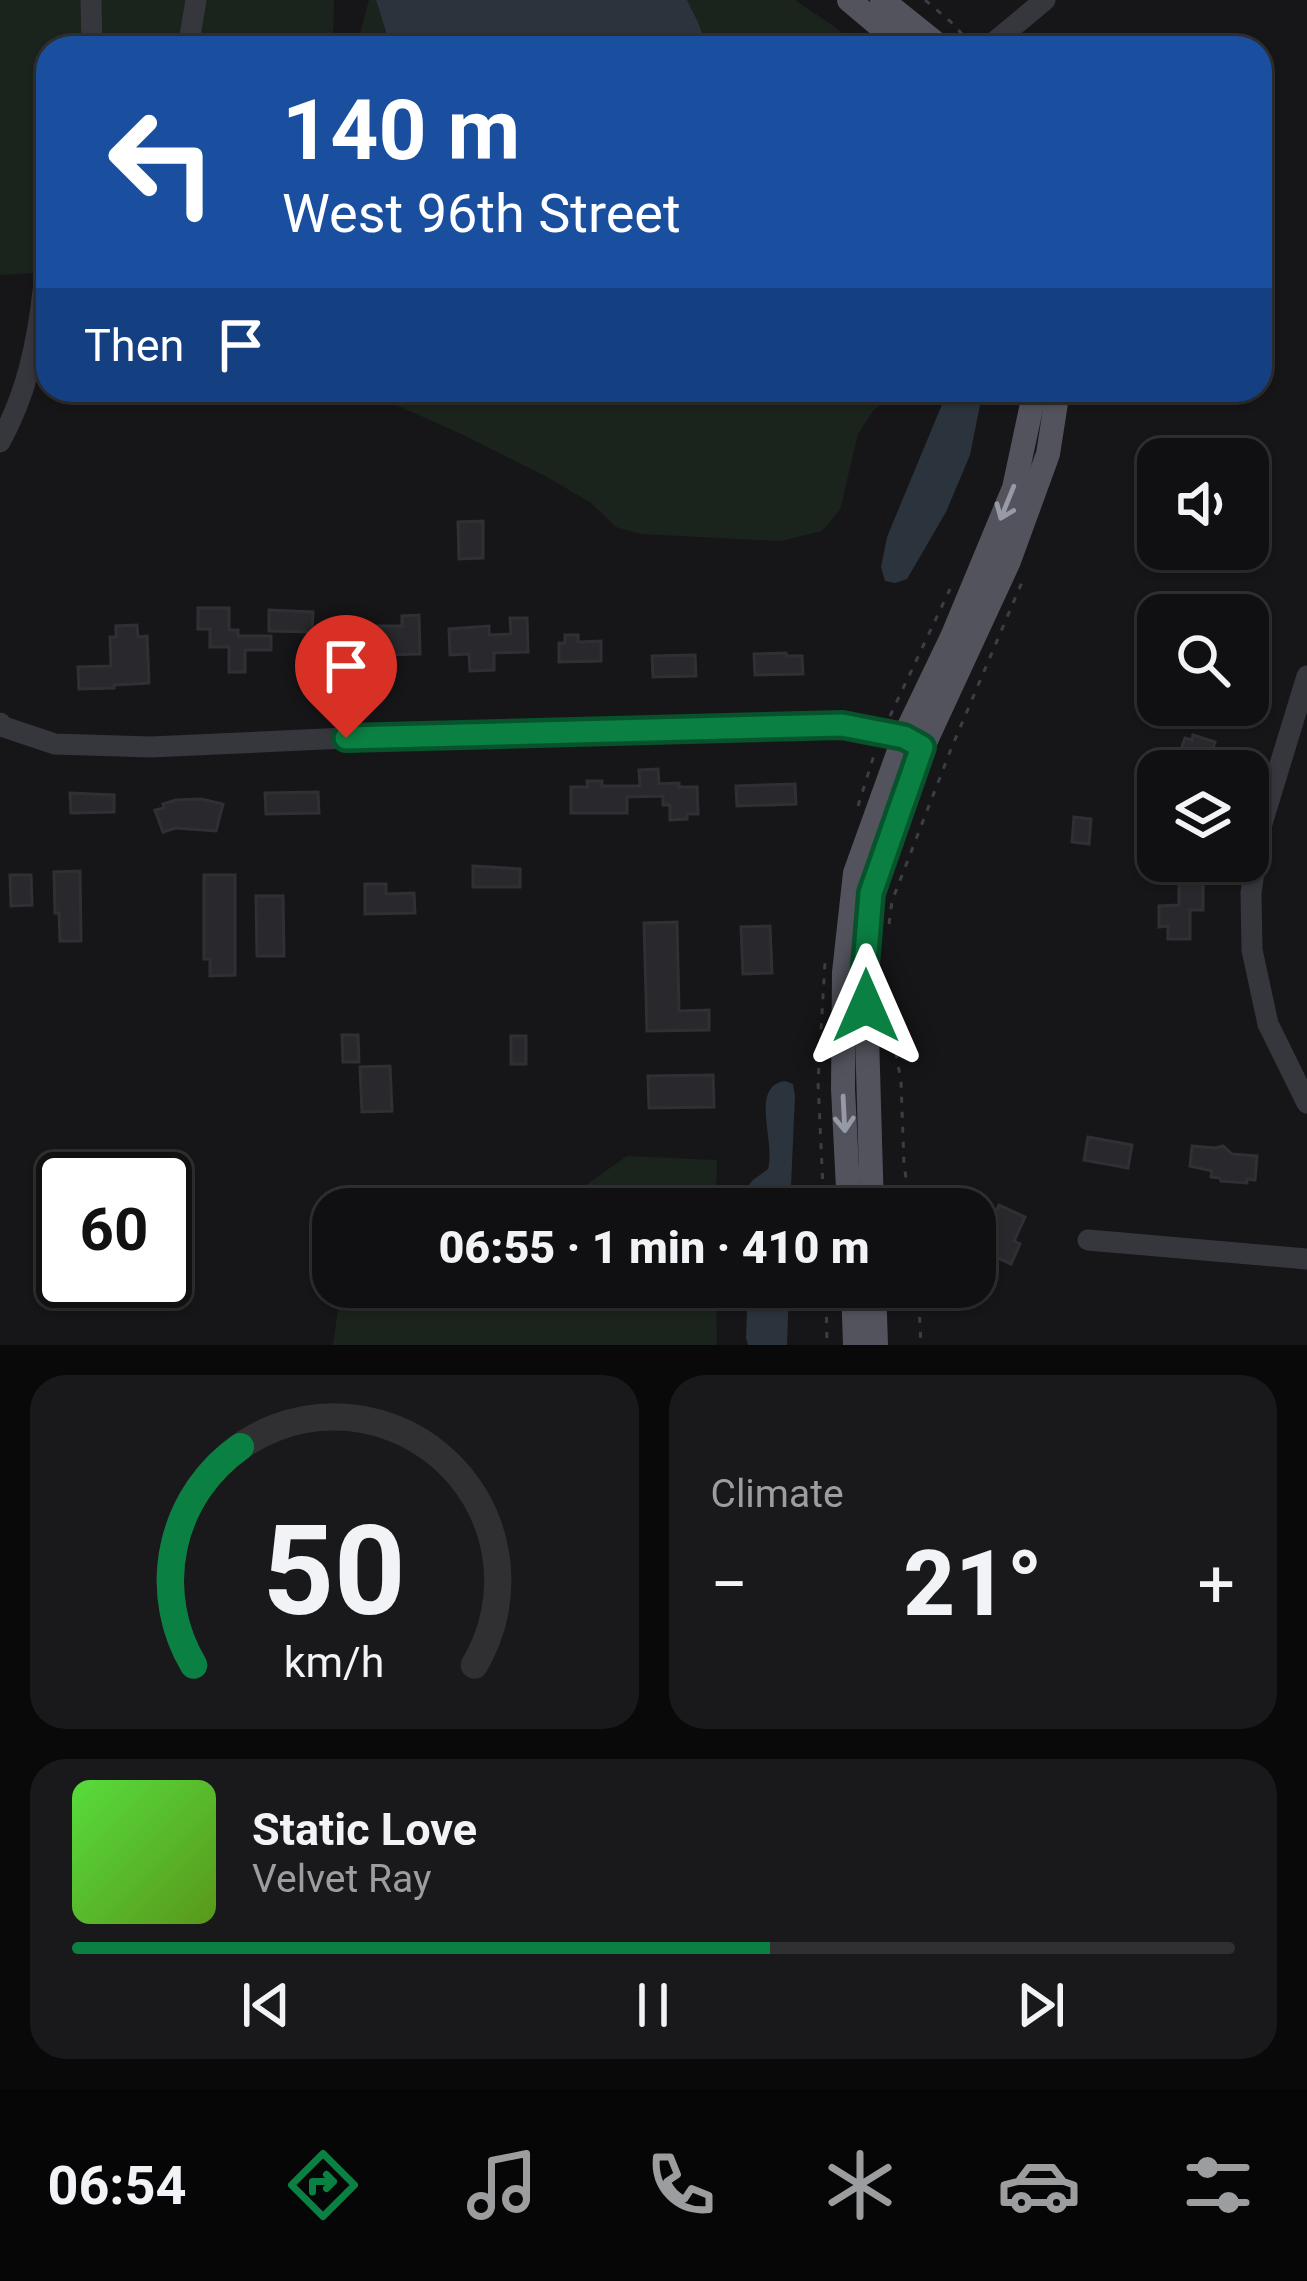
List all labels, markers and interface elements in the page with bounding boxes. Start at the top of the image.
text: 140 m [282,81,520,180]
icon: left [84,84,240,240]
text: West 96th Street [282,182,681,245]
icon: arrive [208,312,274,378]
text: Then [84,319,184,372]
map controls [1137,438,1269,882]
button: sound [1137,438,1269,570]
one-way arrow [994,484,1016,521]
button: search [1137,594,1269,726]
pin [295,615,397,738]
icon: arrive [313,633,379,699]
button: layers [1137,750,1269,882]
position arrow [803,943,929,1069]
one-way arrow [833,1094,856,1133]
speed limit sign: 60 [36,1152,192,1308]
text: 06:55 · 1 min · 410 m [438,1221,870,1274]
text: Climate [711,1471,844,1517]
text: 50 [263,1498,406,1644]
text: 21° [903,1532,1043,1637]
text: − [711,1546,748,1623]
text: + [1198,1546,1235,1623]
text: km/h [284,1637,385,1687]
text: Static Love [252,1803,477,1856]
text: Velvet Ray [252,1856,431,1902]
icon: previous [233,1972,299,2038]
icon: pause [620,1972,686,2038]
icon: next [1008,1972,1074,2038]
icon: directions [281,2143,365,2227]
icon: music [460,2143,544,2227]
icon: phone [639,2143,723,2227]
icon: climate [818,2143,902,2227]
icon: car [997,2143,1081,2227]
icon: filters [1176,2143,1260,2227]
text: 06:54 [47,2154,187,2217]

